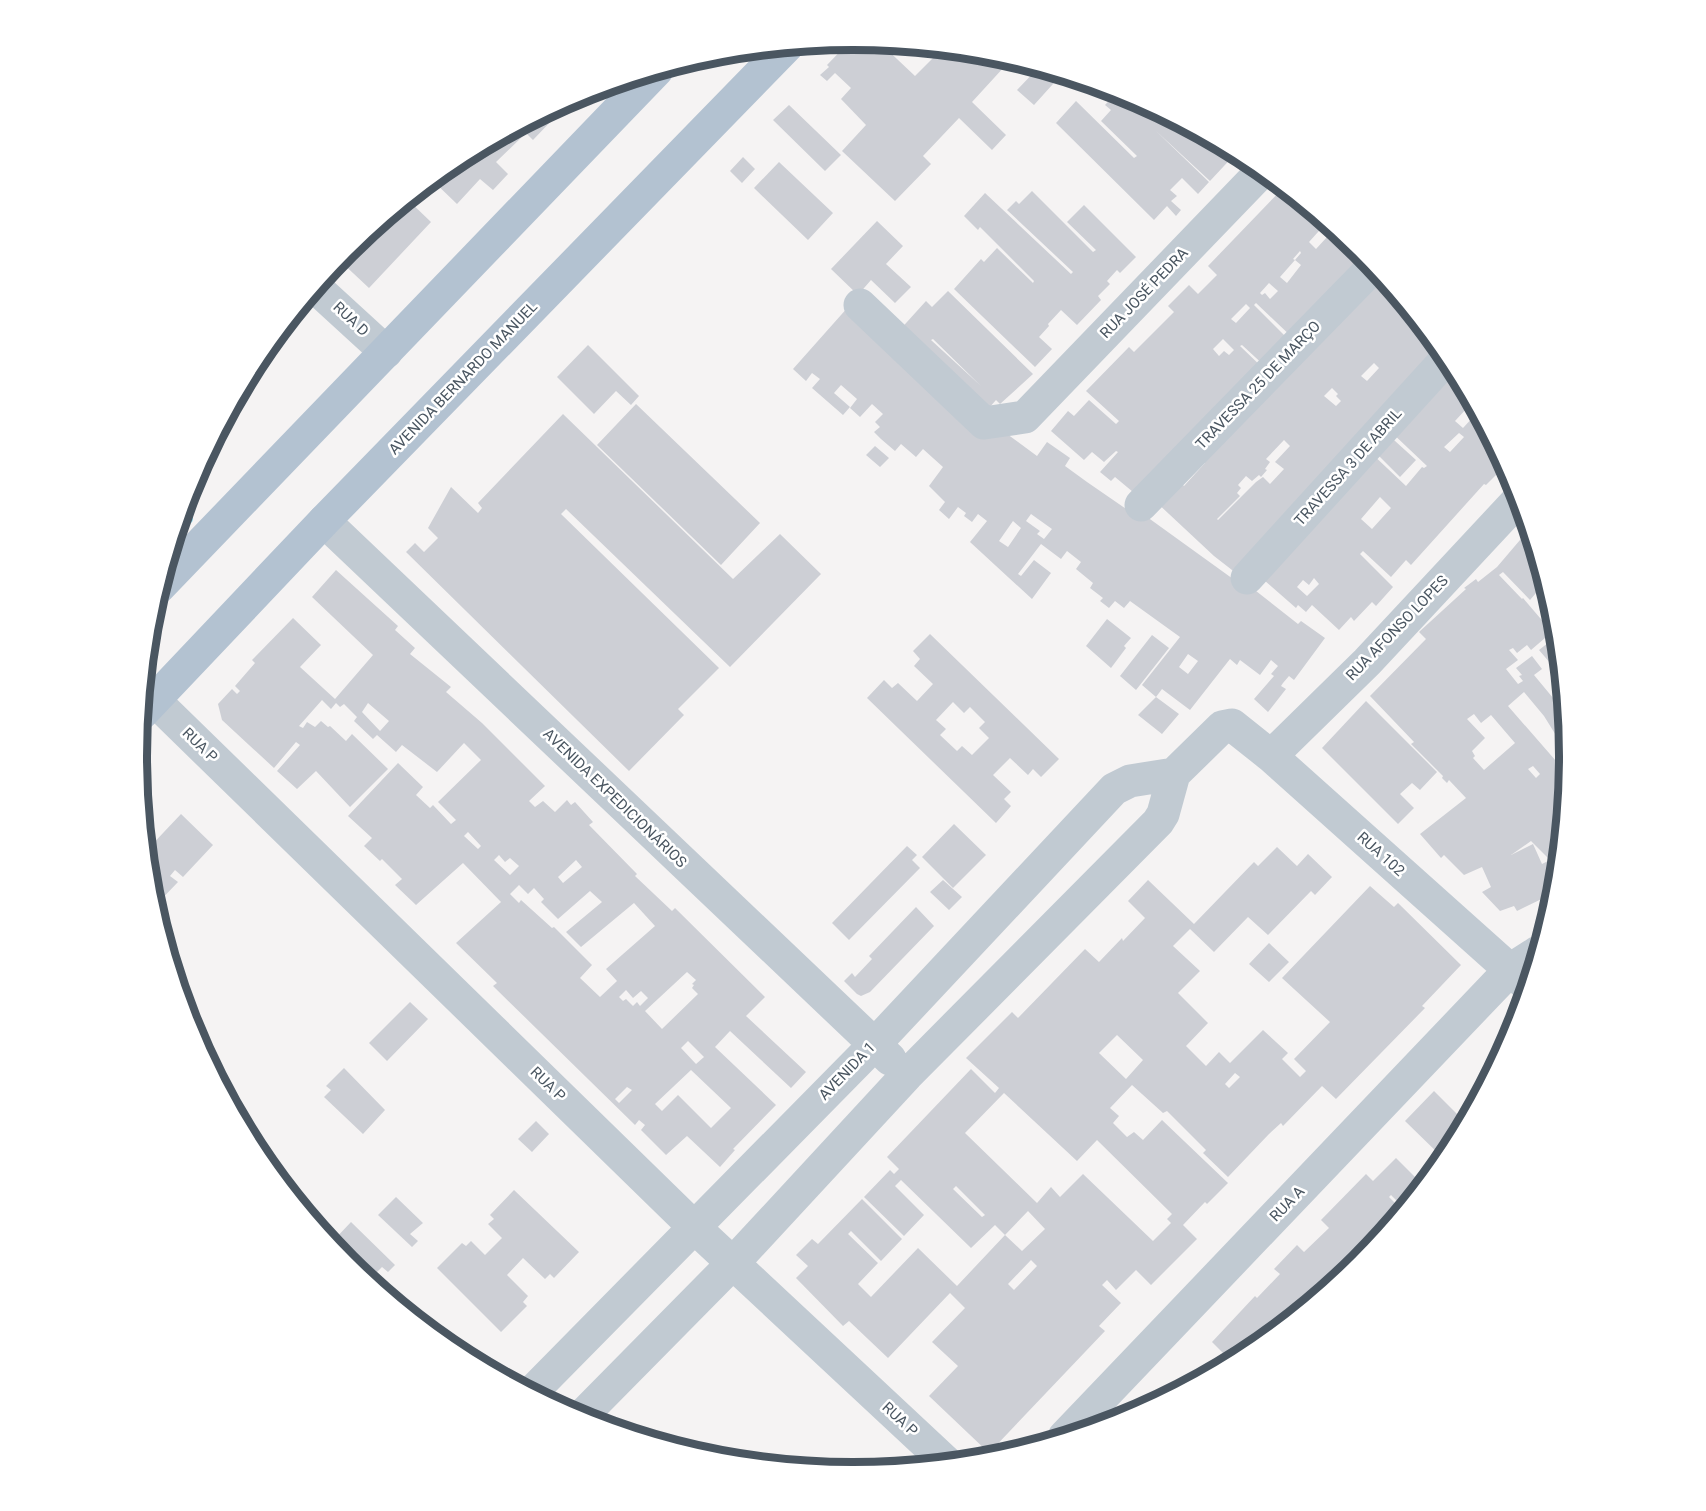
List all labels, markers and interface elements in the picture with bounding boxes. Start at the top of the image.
street label: RUA JOSÉ PEDRA [1096,244,1192,342]
street label: RUA D [329,298,373,340]
street label: AVENIDA BERNARDO MANUEL [385,298,541,458]
street label: TRAVESSA 25 DE MARÇO [1192,317,1324,453]
street label: TRAVESSA 3 DE ABRIL [1291,405,1405,529]
street label: RUA AFONSO LOPES [1342,572,1452,684]
street label: RUA P [179,724,221,766]
street label: AVENIDA EXPEDICIONÁRIOS [540,725,691,871]
street label: RUA 102 [1354,828,1408,880]
street label: AVENIDA 1 [815,1038,879,1104]
street label: RUA P [527,1063,569,1105]
street label: RUA A [1266,1182,1308,1225]
street label: RUA P [879,1398,921,1440]

